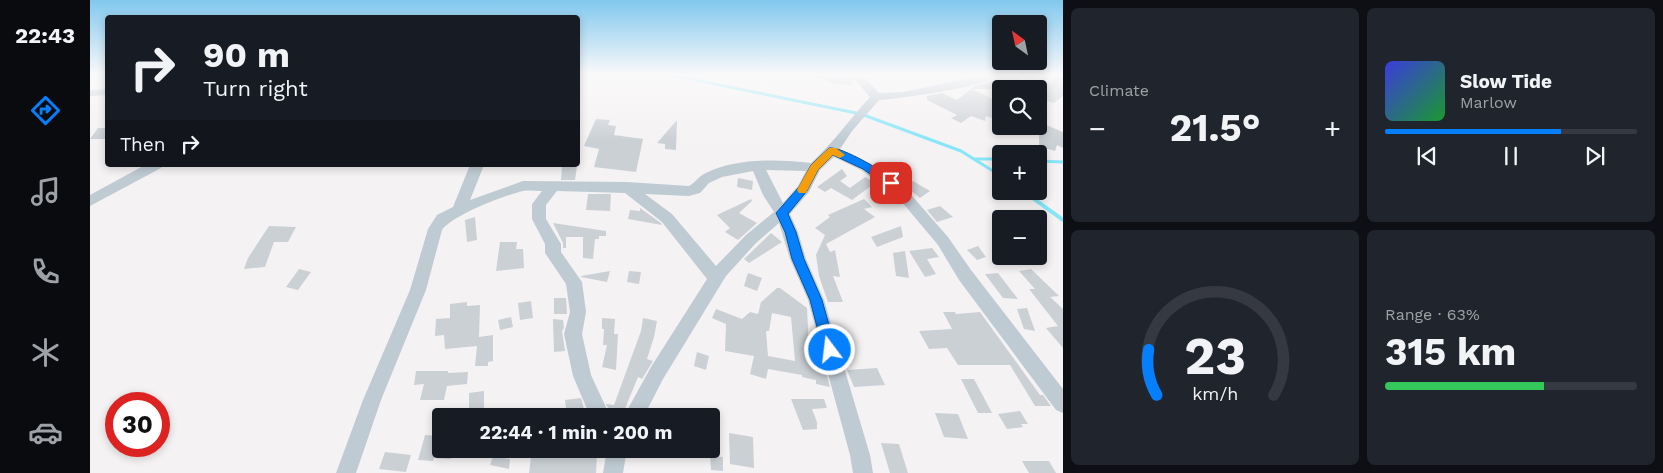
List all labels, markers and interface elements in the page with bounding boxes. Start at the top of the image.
north arrow [992,15,1048,70]
map controls [992,15,1047,265]
text: 22:43 [15,23,75,48]
text: 90 m [203,34,290,76]
icon: right [120,35,185,100]
text: Slow Tide [1460,70,1552,93]
text: Turn right [203,76,308,101]
button: search [992,80,1047,135]
text: Climate [1089,81,1149,100]
icon: directions [28,93,63,128]
text: Marlow [1460,93,1517,112]
text: 21.5° [1169,106,1261,150]
text: − [1089,112,1106,145]
text: + [1324,112,1341,145]
icon: right [176,130,204,158]
text: Then [120,133,166,156]
icon: previous [1413,142,1441,170]
icon: pause [1497,142,1525,170]
icon: next [1581,142,1609,170]
button: + [992,145,1047,200]
pin [870,162,912,204]
icon: arrive [877,169,905,197]
icon: music [28,174,63,209]
button: − [992,210,1047,265]
icon: phone [28,254,63,289]
text: Range · 63% [1385,305,1480,324]
position arrow [803,323,855,375]
text: 23 [1184,326,1246,387]
text: 315 km [1385,330,1516,374]
icon: climate [28,335,63,370]
text: km/h [1192,383,1238,404]
speed limit sign: 30 [105,392,170,457]
icon: car [28,415,63,450]
text: 22:44 · 1 min · 200 m [480,421,672,444]

